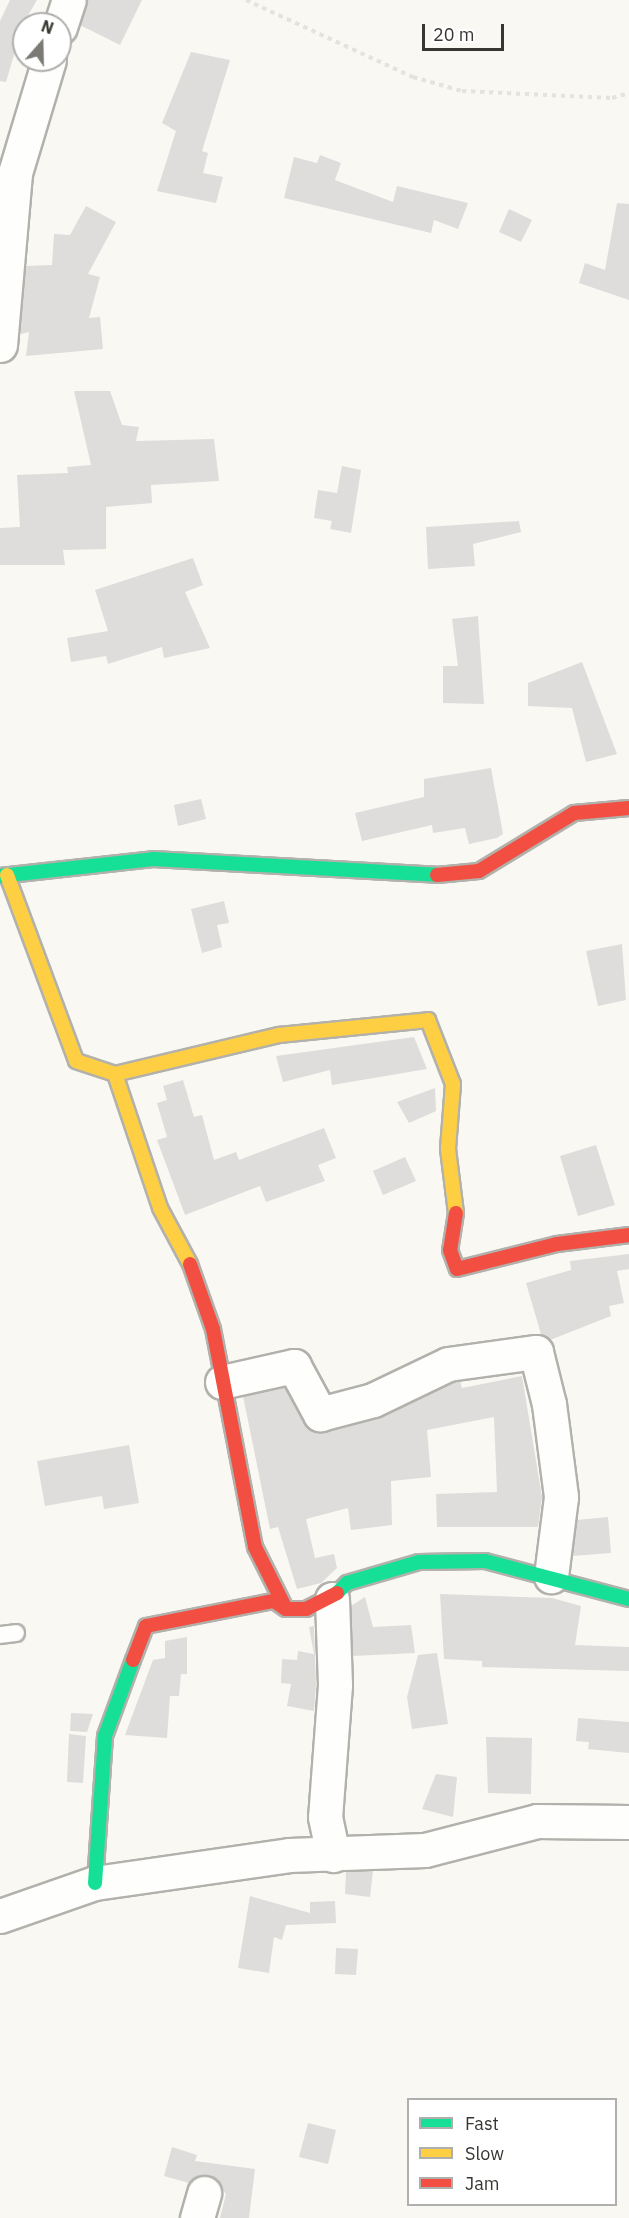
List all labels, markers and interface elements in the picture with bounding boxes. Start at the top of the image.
north arrow [12,12,72,72]
scale bar [425,12,508,50]
text: N [39,16,56,38]
text: 20 m [433,23,475,46]
legend [407,2098,617,2206]
text: Fast [465,2112,499,2135]
text: Slow [465,2142,504,2165]
text: Jam [465,2172,500,2195]

